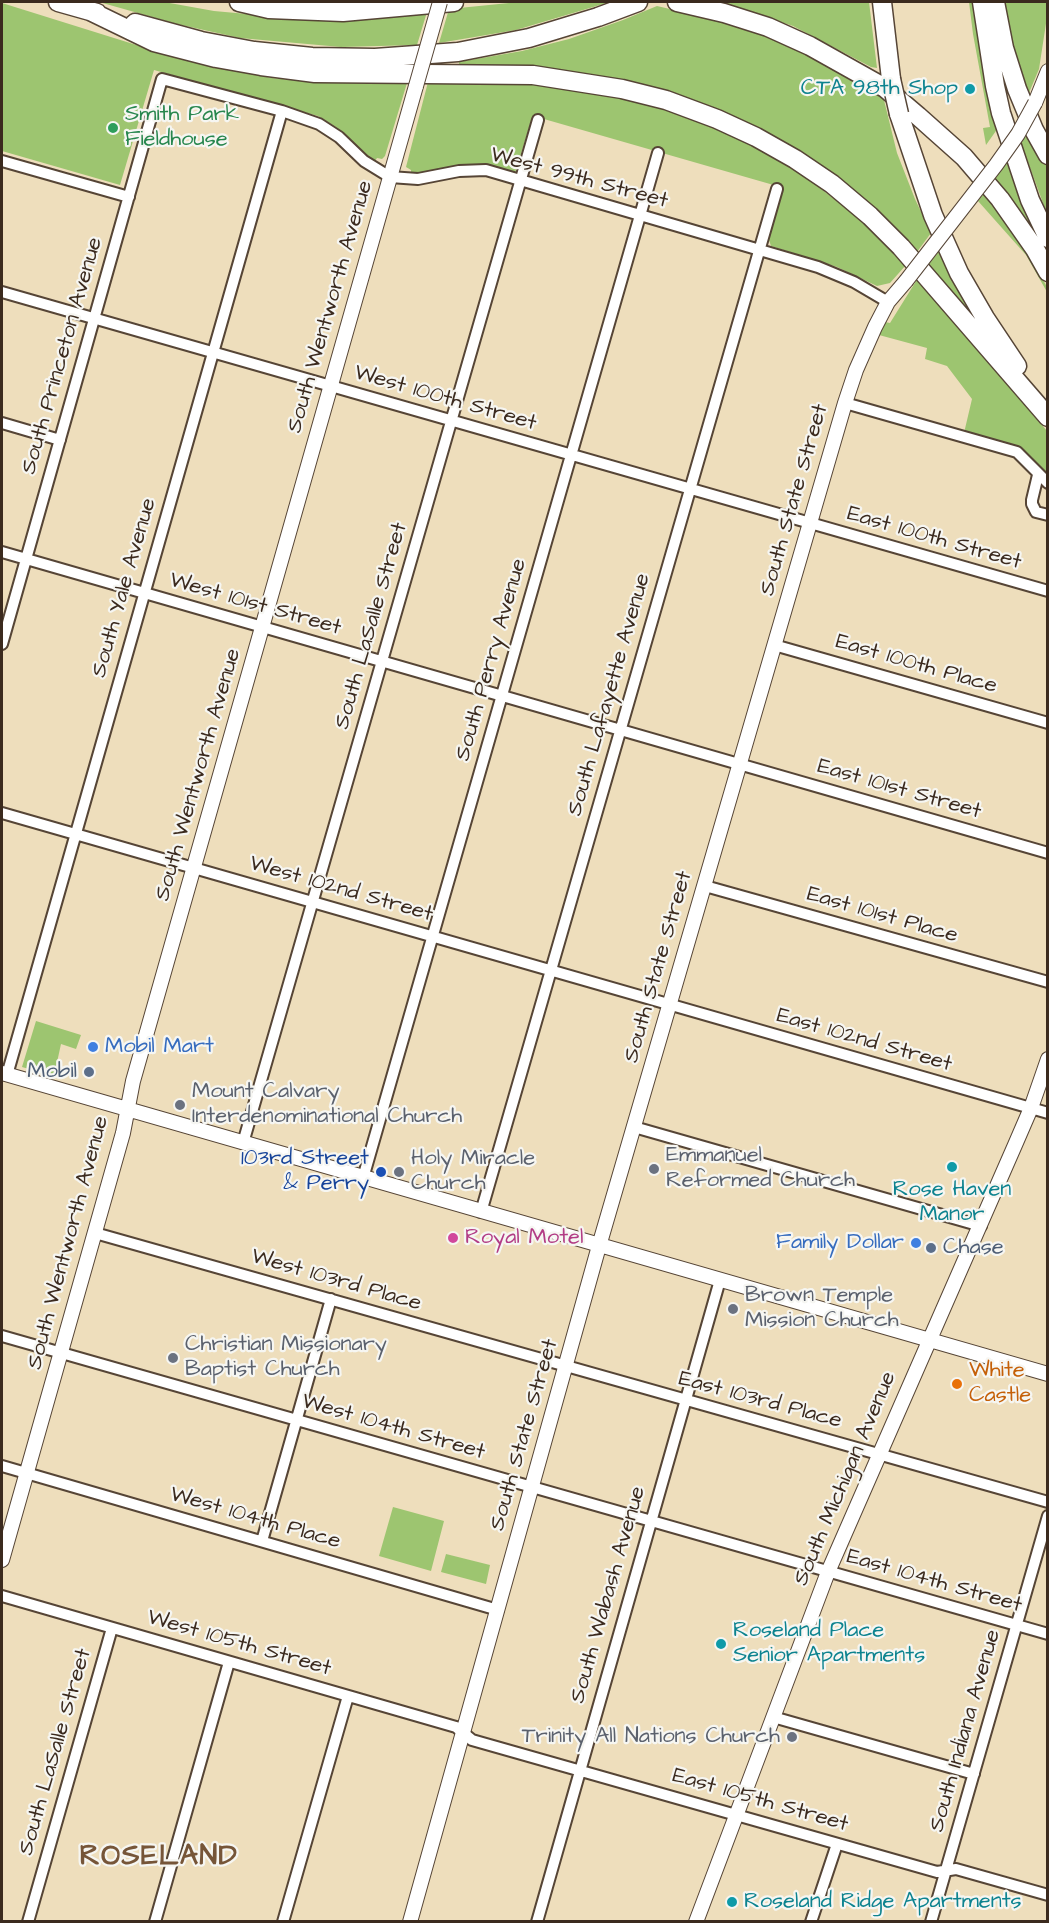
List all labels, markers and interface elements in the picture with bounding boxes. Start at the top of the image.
place label: CTA 98th Shop [801,76,958,102]
marker: CTA 98th Shop [963,82,977,96]
place label: Smith Park Fieldhouse [125,102,239,154]
marker: Smith Park Fieldhouse [106,121,120,135]
street label: West 99th Street [487,143,671,215]
street label: South Wentworth Avenue [282,178,380,436]
street label: South Princeton Avenue [17,235,109,477]
street label: West 100th Street [351,360,539,438]
street label: South State Street [755,401,835,599]
street label: South Yale Avenue [87,496,163,680]
street label: East 100th Street [844,502,1024,576]
street label: South LaSalle Street [330,520,414,732]
street label: South Perry Avenue [451,556,533,764]
street label: West 101st Street [166,568,344,642]
street label: South Lafayette Avenue [563,571,657,819]
street label: East 100th Place [832,629,1000,701]
street label: South Wentworth Avenue [150,646,248,904]
street label: East 101st Street [814,754,984,826]
street label: West 102nd Street [246,851,436,929]
street label: South State Street [619,868,699,1066]
street label: East 101st Place [804,882,960,950]
street label: East 102nd Street [773,1003,955,1079]
place label: Mobil Mart [105,1034,214,1060]
marker: Mobil Mart [86,1040,100,1054]
place label: Mobil [27,1059,77,1085]
marker: Mobil [82,1065,96,1079]
place label: Mount Calvary Interdenominational Church [192,1079,462,1130]
marker: Mount Calvary Interdenominational Church [173,1098,187,1112]
street label: South Wentworth Avenue [22,1113,116,1373]
place label: Emmanuel Reformed Church [666,1143,855,1194]
place label: 103rd Street & Perry [241,1146,369,1198]
place label: Holy Miracle Church [411,1146,535,1198]
marker: Rose Haven Manor [945,1160,959,1174]
marker: Emmanuel Reformed Church [647,1162,661,1176]
marker: 103rd Street & Perry [374,1165,388,1179]
marker: Holy Miracle Church [392,1165,406,1179]
place label: Rose Haven Manor [893,1177,1011,1228]
place label: Royal Motel [465,1225,583,1251]
place label: Family Dollar [776,1230,904,1256]
marker: Royal Motel [446,1231,460,1245]
place label: Chase [943,1235,1004,1261]
marker: Family Dollar [909,1236,923,1250]
marker: Chase [924,1241,938,1255]
street label: West 103rd Place [248,1244,424,1318]
place label: Brown Temple Mission Church [745,1283,899,1334]
marker: Brown Temple Mission Church [726,1302,740,1316]
place label: Christian Missionary Baptist Church [185,1332,387,1384]
street label: South State Street [485,1336,565,1534]
marker: Christian Missionary Baptist Church [166,1351,180,1365]
place label: White Castle [969,1358,1031,1410]
street label: East 103rd Place [676,1367,844,1435]
street label: South Michigan Avenue [789,1368,903,1590]
marker: White Castle [950,1377,964,1391]
street label: West 104th Street [298,1389,488,1467]
street label: West 104th Place [167,1482,343,1556]
street label: South Wabash Avenue [565,1484,653,1706]
street label: East 104th Street [843,1544,1025,1620]
street label: West 105th Street [144,1605,334,1683]
place label: Roseland Place Senior Apartments [733,1618,925,1670]
street label: South Indiana Avenue [925,1627,1007,1835]
marker: Roseland Place Senior Apartments [714,1637,728,1651]
street label: South LaSalle Street [14,1646,98,1858]
place label: Trinity All Nations Church [522,1724,780,1750]
marker: Trinity All Nations Church [785,1730,799,1744]
street label: East 105th Street [669,1763,851,1839]
district label: ROSELAND [80,1841,238,1875]
place label: Roseland Ridge Apartments [744,1889,1022,1915]
marker: Roseland Ridge Apartments [725,1895,739,1909]

